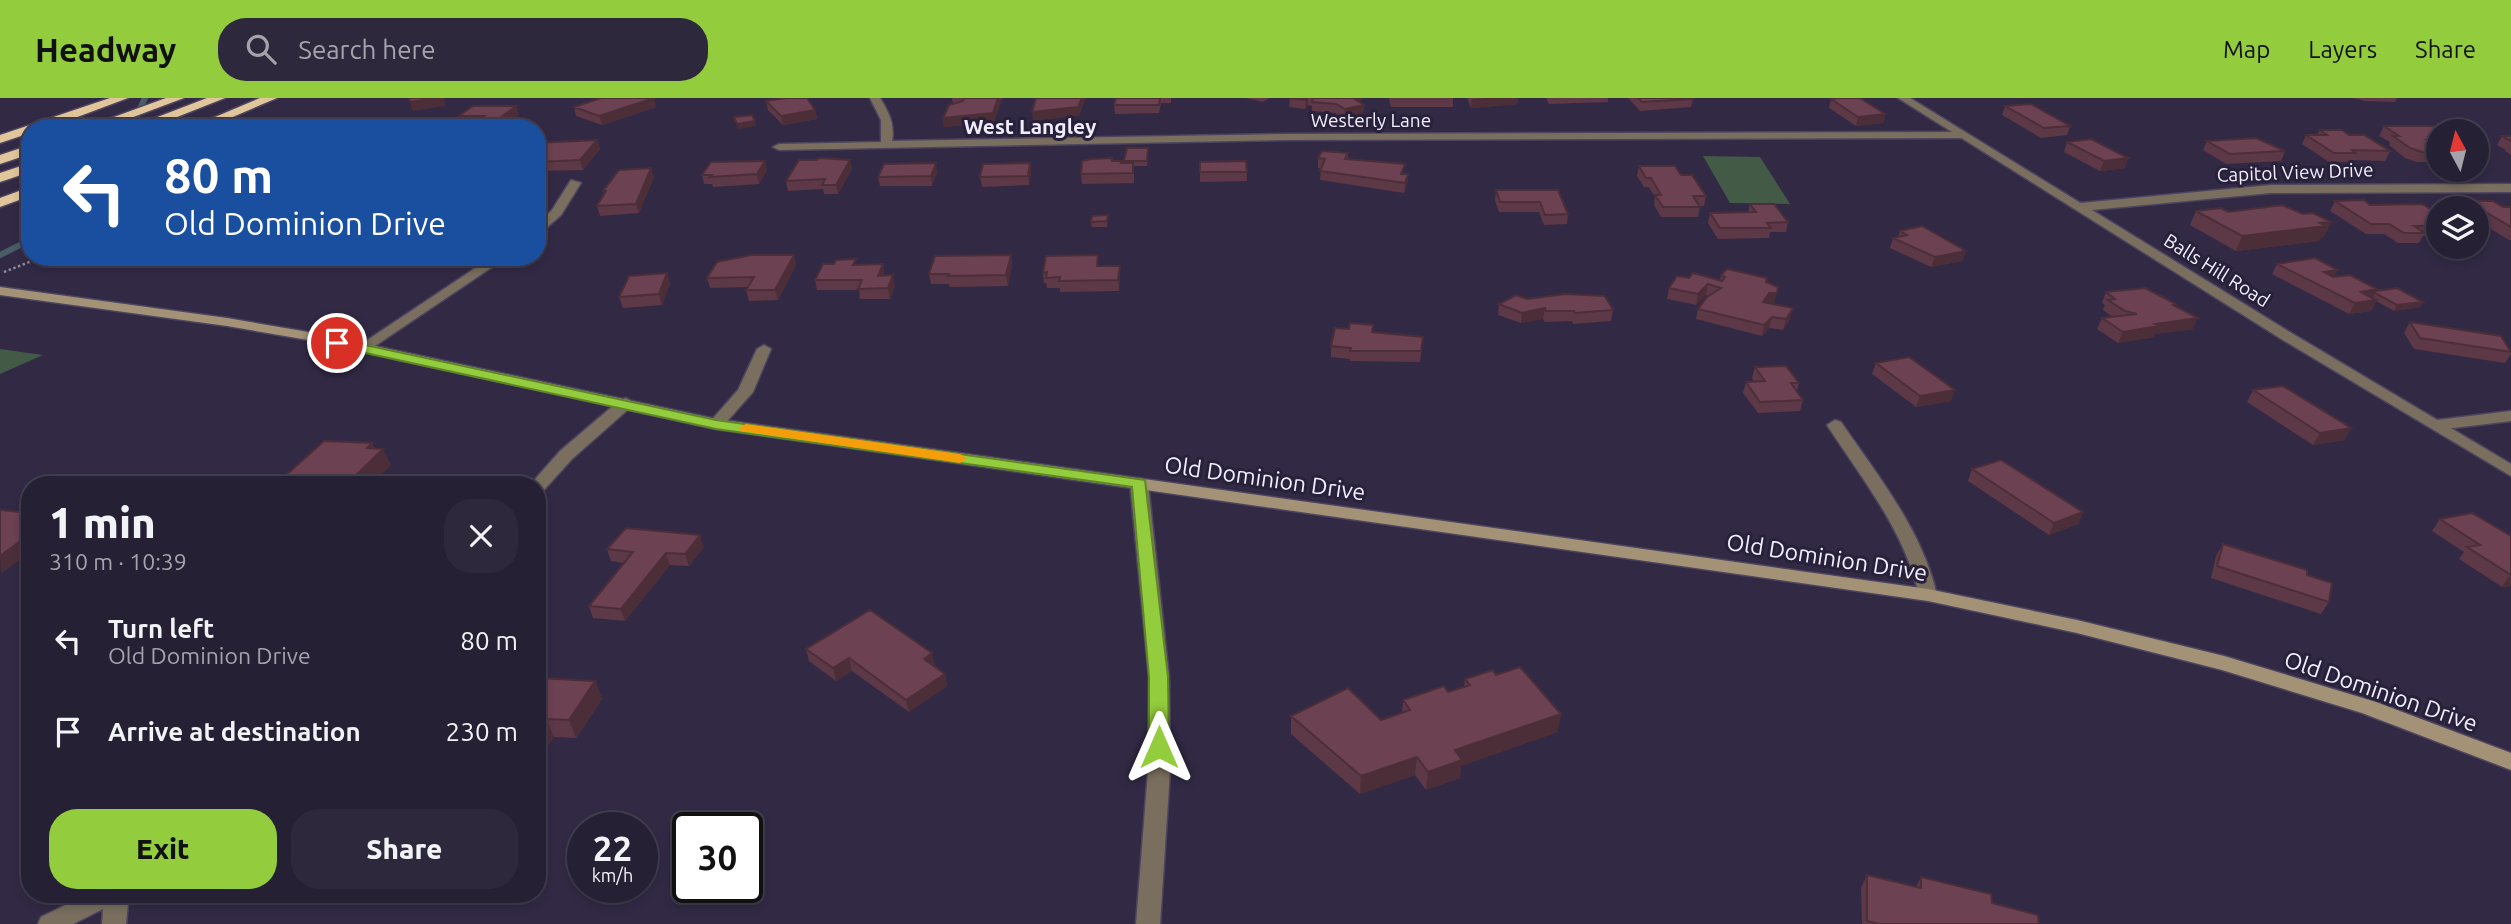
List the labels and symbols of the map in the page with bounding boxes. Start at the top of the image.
street label: Westerly Lane [1311,109,1431,131]
district label: West Langley [964,114,1096,138]
north arrow [2426,119,2488,182]
street label: Capitol View Drive [2216,158,2374,186]
street label: Balls Hill Road [2160,229,2274,311]
pin [307,313,367,373]
street label: Old Dominion Drive [1163,452,1367,504]
street label: Old Dominion Drive [1725,529,1929,585]
street label: Old Dominion Drive [2281,646,2481,736]
position arrow [1122,710,1196,784]
speed limit sign: 30 [672,812,763,903]

